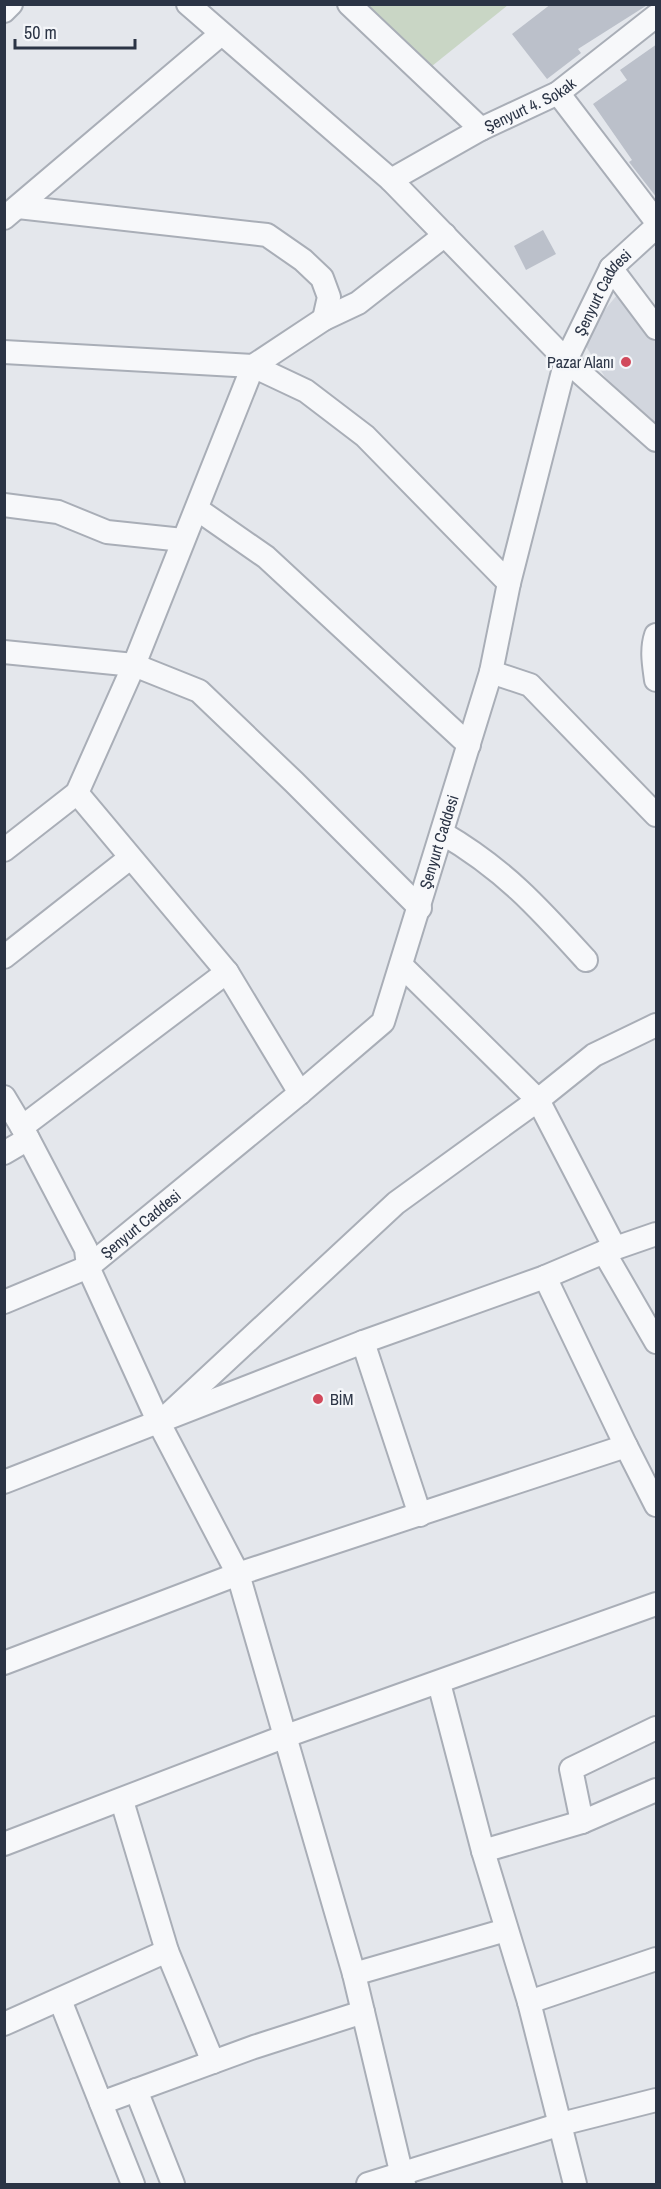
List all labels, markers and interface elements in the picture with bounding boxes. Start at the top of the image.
scale bar [15,12,135,50]
text: 50 m [24,20,57,45]
street label: Şenyurt 4. Sokak [480,72,581,137]
street label: Şenyurt Caddesi [569,244,636,339]
place label: Pazar Alanı [547,351,614,373]
marker: Pazar Alanı [619,355,633,369]
street label: Şenyurt Caddesi [414,792,464,892]
street label: Şenyurt Caddesi [96,1184,185,1263]
place label: BİM [330,1388,353,1410]
marker: BİM [311,1392,325,1406]

